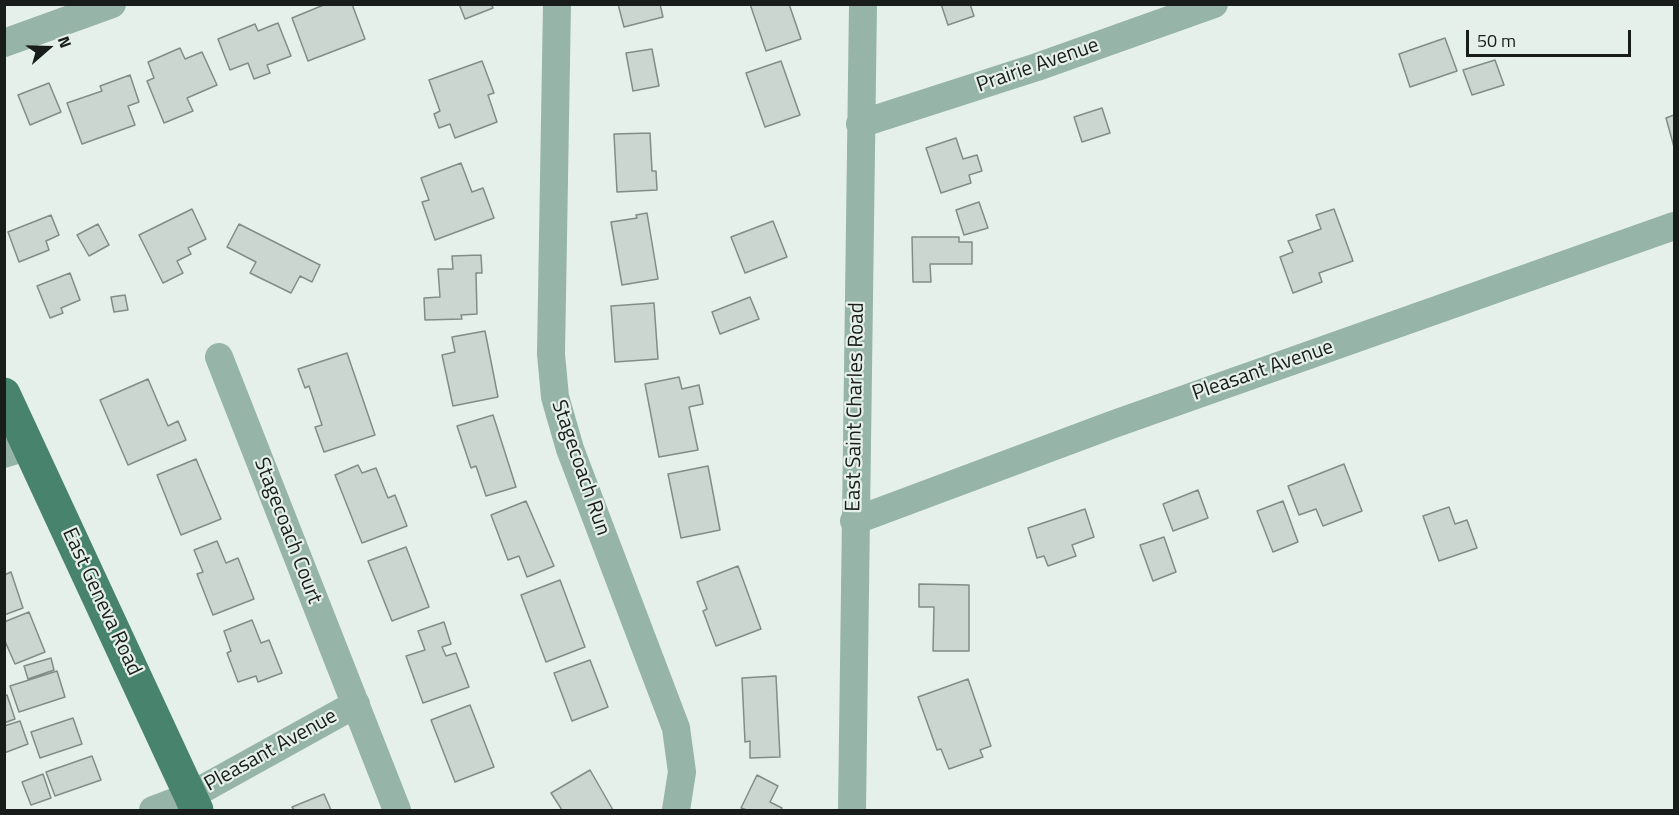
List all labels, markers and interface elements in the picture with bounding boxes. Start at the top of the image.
north arrow [18,18,78,78]
scale bar [1469,18,1634,56]
text: 50 m [1477,27,1516,54]
text: N [52,33,78,51]
street label: Prairie Avenue [974,33,1102,99]
street label: East Saint Charles Road [842,302,870,512]
street label: Pleasant Avenue [1189,335,1337,407]
street label: Stagecoach Run [545,397,615,539]
street label: Stagecoach Court [248,454,326,608]
street label: East Geneva Road [56,524,146,680]
street label: Pleasant Avenue [200,704,342,798]

